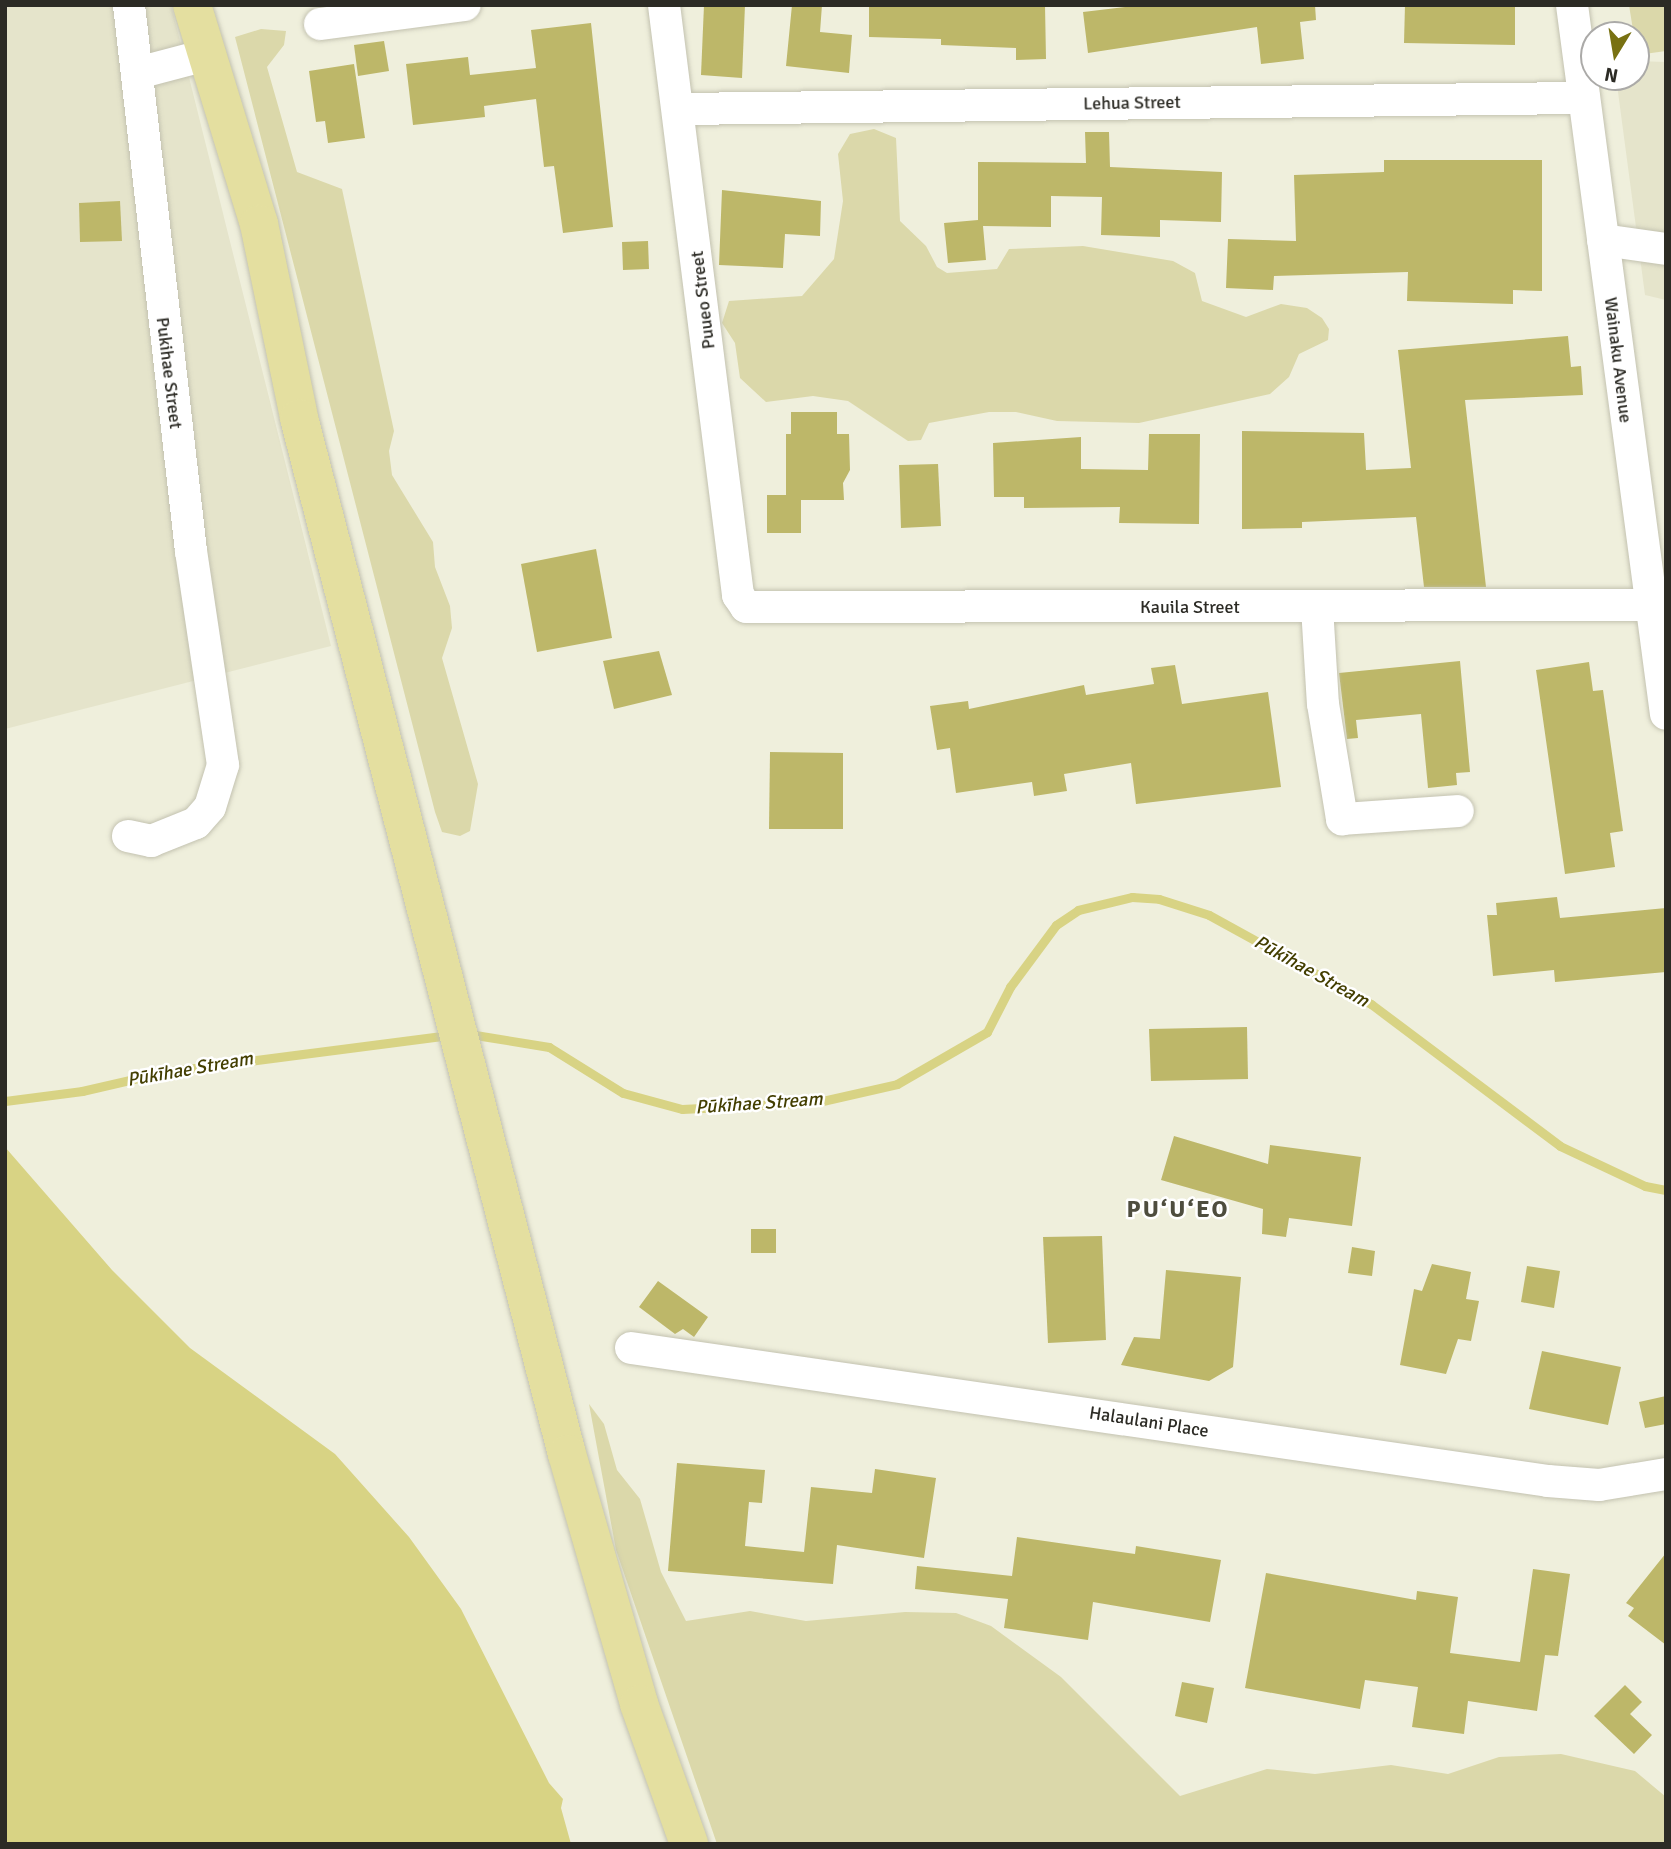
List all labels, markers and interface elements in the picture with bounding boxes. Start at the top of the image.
north arrow [1580,21,1650,91]
text: N [1603,62,1620,88]
street label: Lehua Street [1083,91,1181,115]
street label: Puueo Street [686,250,720,350]
street label: Wainaku Avenue [1600,296,1636,424]
street label: Pukihae Street [151,316,187,430]
street label: Kauila Street [1140,596,1240,618]
water label: Pūkīhae Stream [1250,931,1372,1013]
water label: Pūkīhae Stream [125,1048,255,1092]
water label: Pūkīhae Stream [695,1088,823,1120]
district label: PU‘U‘EO [1127,1196,1229,1224]
street label: Halaulani Place [1088,1402,1210,1442]

